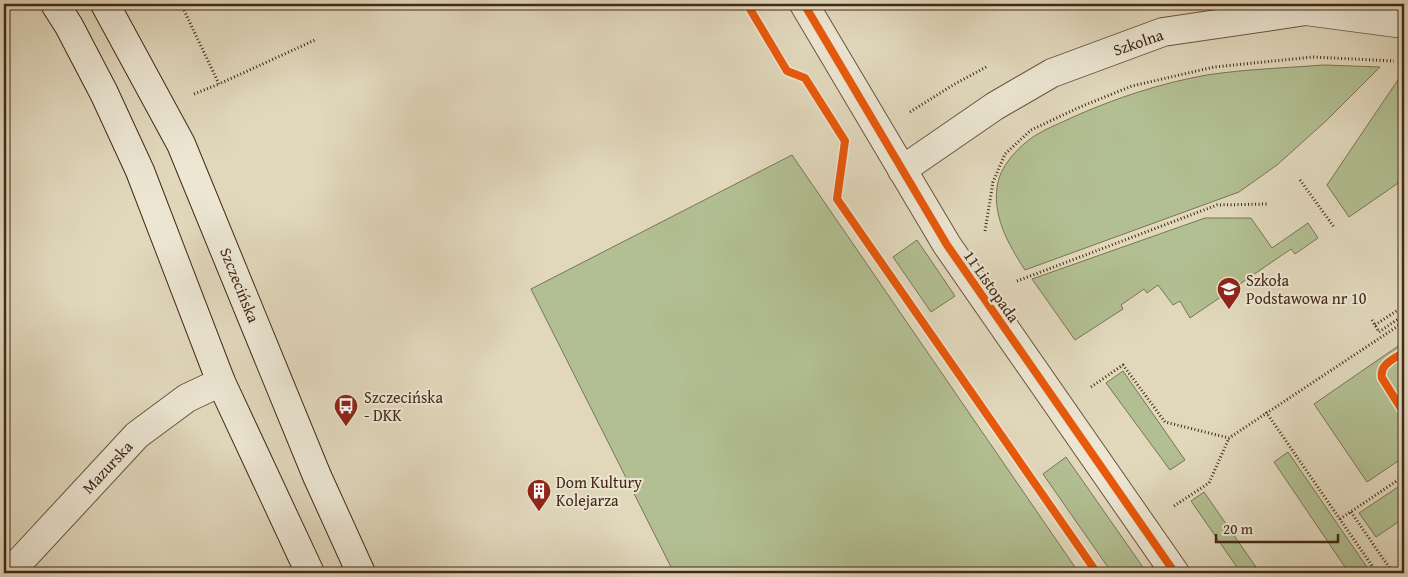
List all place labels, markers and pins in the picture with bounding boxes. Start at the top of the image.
place label: Szkoła Podstawowa nr 10 [1246,268,1367,310]
school or university icon: Szkoła Podstawowa nr 10 [1216,276,1242,310]
place label: Szczecińska - DKK [364,385,443,427]
bus stop icon: Szczecińska - DKK [333,393,359,427]
place label: Dom Kultury Kolejarza [556,470,642,512]
building icon: Dom Kultury Kolejarza [526,478,552,512]

